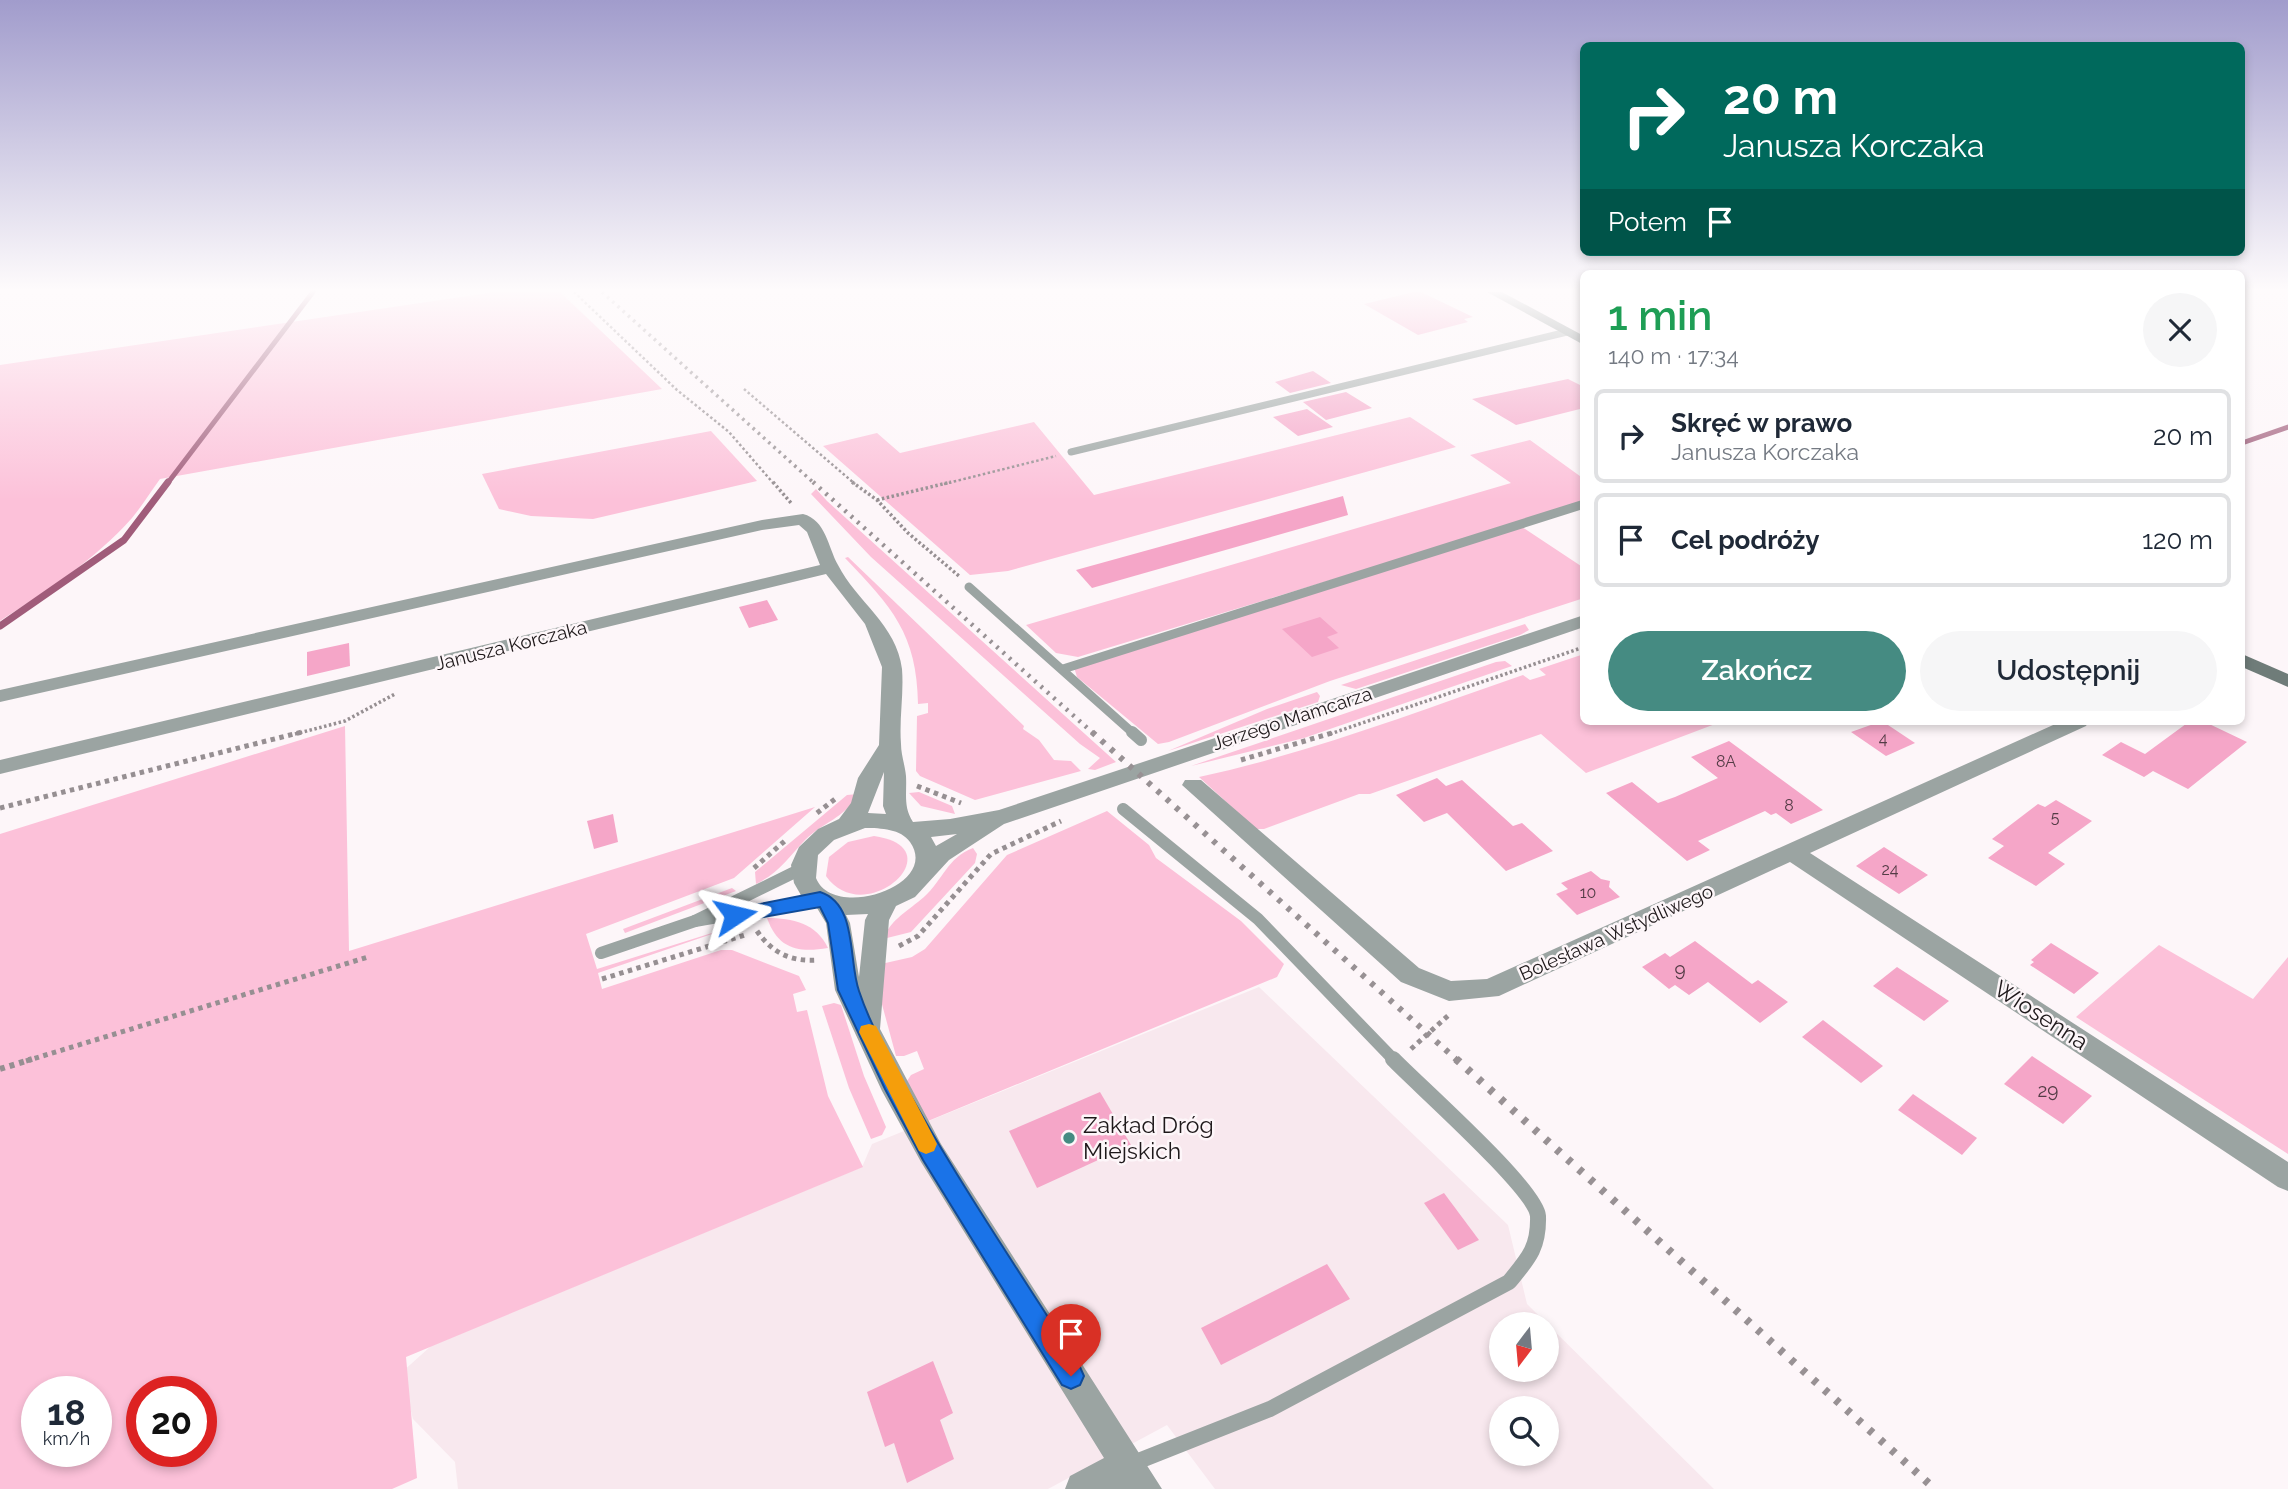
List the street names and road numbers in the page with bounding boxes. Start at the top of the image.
street label: Janusza Korczaka [433,616,589,674]
street label: Jerzego Mamcarza [1209,682,1375,754]
street label: Bolesława Wstydliwego [1516,879,1716,985]
street label: Wiosenna [1989,974,2093,1055]

